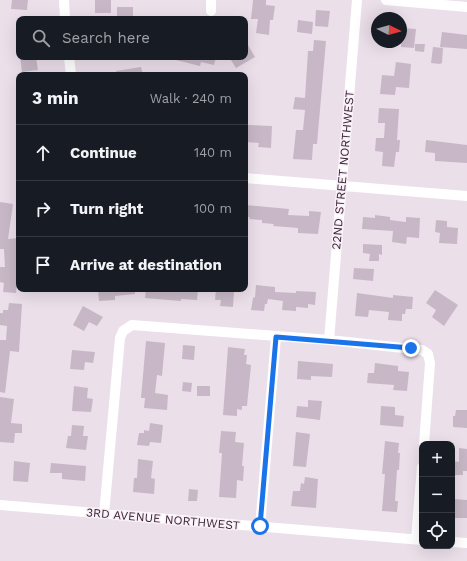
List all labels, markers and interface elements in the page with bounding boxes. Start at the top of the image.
north arrow [371,12,407,48]
search box [16,16,248,60]
icon: search [30,27,52,49]
text: Search here [62,29,150,47]
text: 3 min [32,88,78,108]
street label: 22ND STREET NORTHWEST [329,90,357,250]
text: Walk · 240 m [150,91,232,106]
icon: ahead [32,142,54,164]
text: Continue [70,144,137,162]
text: 140 m [194,145,232,160]
icon: right [32,198,54,220]
text: Turn right [70,200,143,218]
text: 100 m [194,201,232,216]
icon: arrive [32,254,54,276]
text: Arrive at destination [70,256,222,274]
route end [402,339,420,357]
map controls [419,441,455,549]
button: + [419,441,455,477]
button: − [419,477,455,513]
street label: 3RD AVENUE NORTHWEST [86,505,240,533]
button: locate [419,513,455,549]
route start [251,517,269,535]

